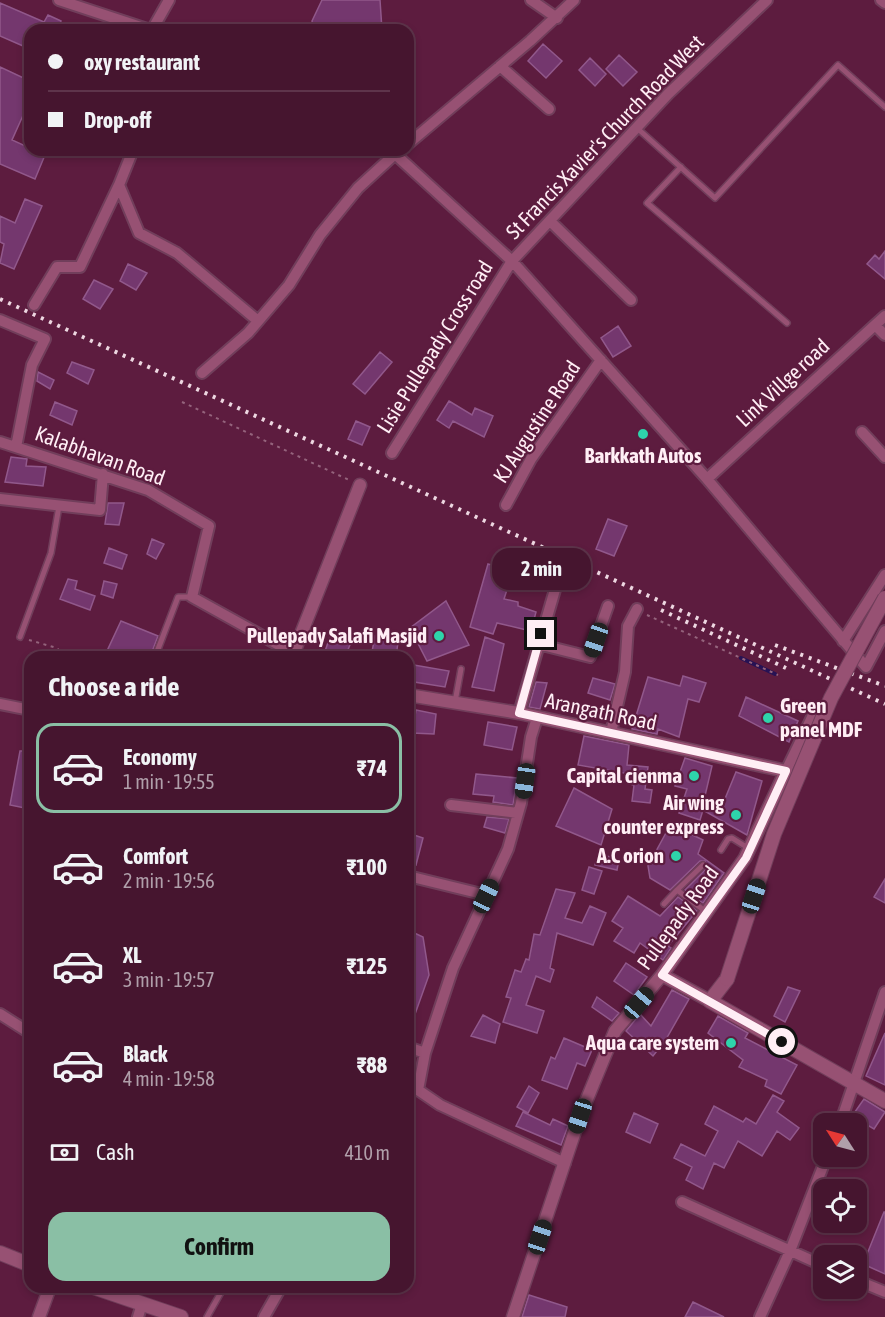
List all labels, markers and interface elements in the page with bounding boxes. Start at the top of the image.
street label: St Francis Xavier's Church Road West [501,29,708,243]
text: oxy restaurant [84,49,200,75]
text: Drop-off [84,107,151,133]
street label: Lisie Pullepady Cross road [371,256,497,437]
street label: Link Villge road [731,333,834,431]
street label: KJ Augustine Road [488,356,584,487]
street label: Kalabhavan Road [32,420,168,490]
marker: Barkkath Autos [636,427,650,441]
place label: Barkkath Autos [585,443,702,467]
callout: 2 min [492,547,590,589]
text: 2 min [521,557,562,580]
route end [527,620,554,647]
car [582,620,610,660]
place label: Pullepady Salafi Masjid [247,623,427,647]
marker: Pullepady Salafi Masjid [432,629,446,643]
text: Choose a ride [48,671,180,702]
street label: Arangath Road [543,687,659,735]
place label: Green panel MDF [780,693,863,741]
marker: Green panel MDF [761,711,775,725]
icon: car [51,741,105,795]
text: Economy [123,744,197,770]
text: ₹74 [357,755,387,781]
car [514,762,536,800]
place label: Capital cienma [567,763,682,787]
marker: Capital cienma [687,769,701,783]
text: 1 min · 19:55 [123,770,215,793]
place label: Air wing counter express [603,790,725,838]
marker: Air wing counter express [729,808,743,822]
icon: car [51,840,105,894]
text: Comfort [123,843,188,869]
place label: A.C orion [596,843,664,867]
marker: A.C orion [669,849,683,863]
text: ₹100 [347,854,387,880]
street label: Pullepady Road [632,861,723,974]
text: 2 min · 19:56 [123,869,215,892]
car [470,876,502,916]
car [740,876,768,916]
icon: car [51,939,105,993]
text: XL [123,942,141,968]
text: ₹125 [347,953,387,979]
text: 3 min · 19:57 [123,968,215,991]
car [621,983,657,1023]
route start [768,1028,795,1055]
place label: Aqua care system [585,1030,719,1054]
marker: Aqua care system [724,1036,738,1050]
icon: car [51,1038,105,1092]
text: Black [123,1041,167,1067]
text: ₹88 [357,1052,387,1078]
text: 4 min · 19:58 [123,1067,215,1090]
car [566,1096,594,1136]
north arrow [813,1113,867,1167]
map controls [813,1113,867,1299]
icon: cash [48,1136,81,1169]
text: Cash [96,1139,135,1165]
text: 410 m [345,1141,390,1164]
button: locate [813,1179,867,1233]
button: Confirm [48,1212,390,1281]
car [526,1217,554,1257]
button: layers [813,1245,867,1299]

